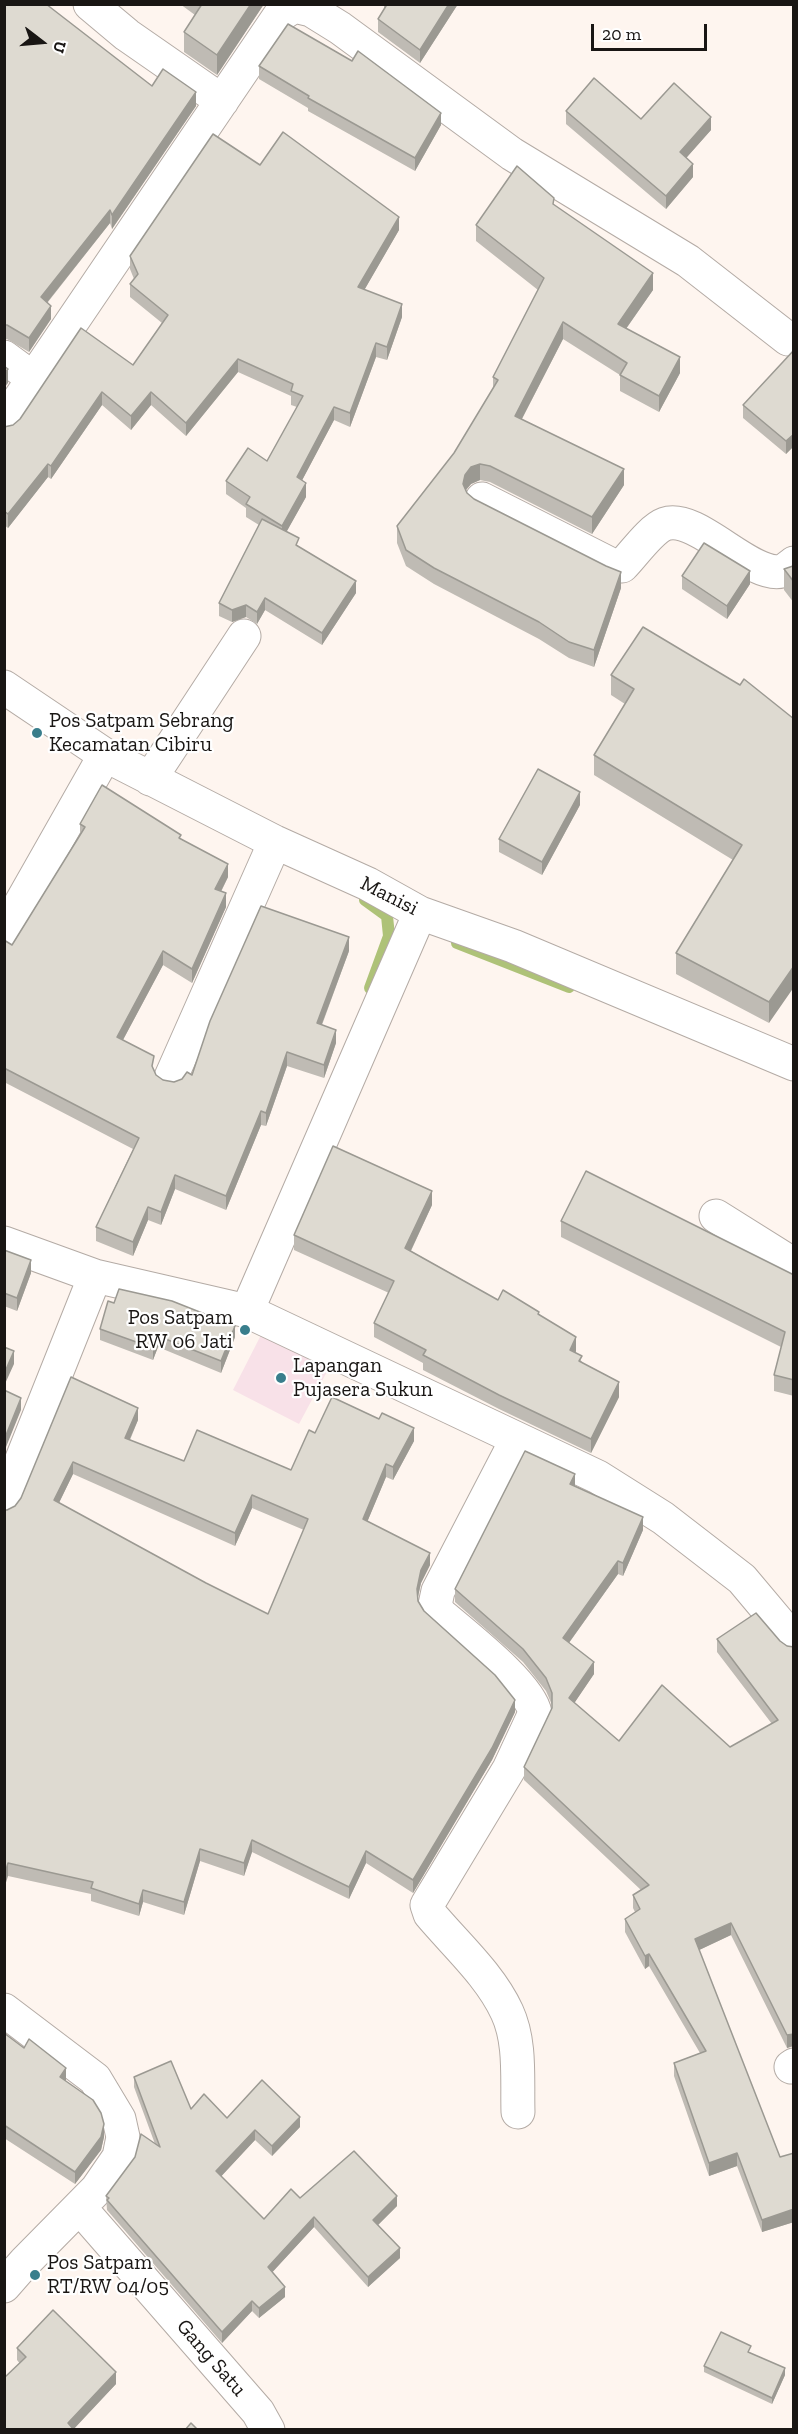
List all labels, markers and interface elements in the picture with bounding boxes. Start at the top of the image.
north arrow [12,12,72,72]
scale bar [594,12,710,50]
text: 20 m [602,23,641,45]
text: U [49,39,71,55]
place label: Pos Satpam Sebrang Kecamatan Cibiru [49,708,234,758]
marker: Pos Satpam Sebrang Kecamatan Cibiru [30,726,44,740]
street label: Manisi [356,871,422,921]
place label: Pos Satpam RW 06 Jati [128,1305,233,1355]
marker: Pos Satpam RW 06 Jati [238,1323,252,1337]
place label: Lapangan Pujasera Sukun [293,1353,433,1403]
marker: Lapangan Pujasera Sukun [274,1371,288,1385]
place label: Pos Satpam RT/RW 04/05 [47,2250,169,2300]
marker: Pos Satpam RT/RW 04/05 [28,2268,42,2282]
street label: Gang Satu [171,2314,251,2402]

